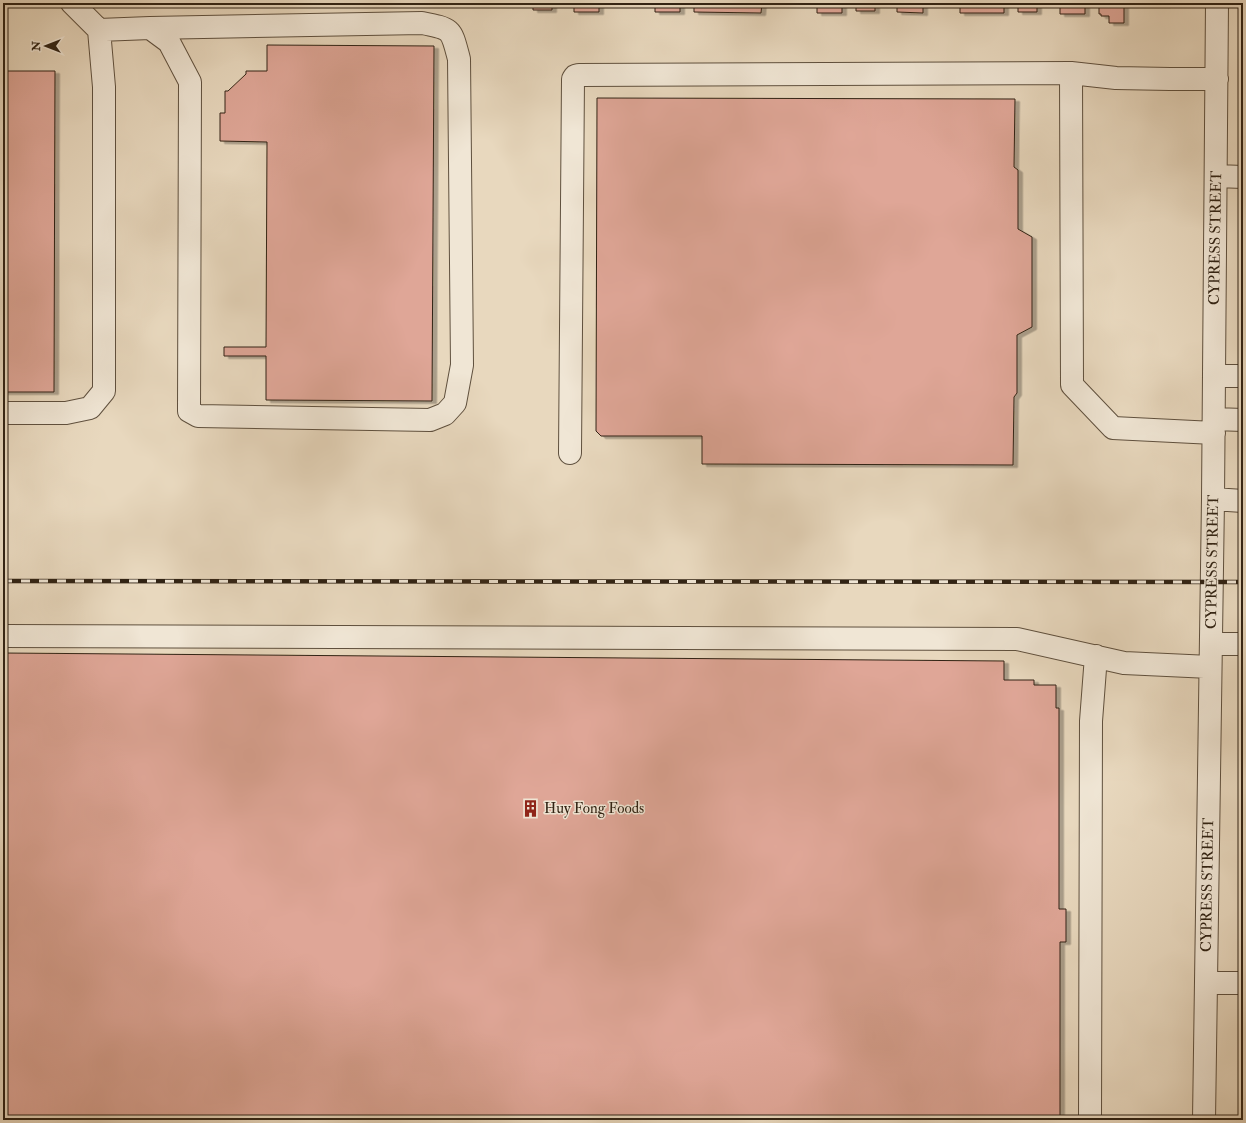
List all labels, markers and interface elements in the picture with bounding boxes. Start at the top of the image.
north arrow [26,26,66,66]
text: N [30,40,43,52]
street label: CYPRESS STREET [1205,171,1226,305]
street label: CYPRESS STREET [1202,495,1223,629]
building icon: Huy Fong Foods [521,798,541,818]
place label: Huy Fong Foods [544,799,644,818]
street label: CYPRESS STREET [1197,818,1218,952]

